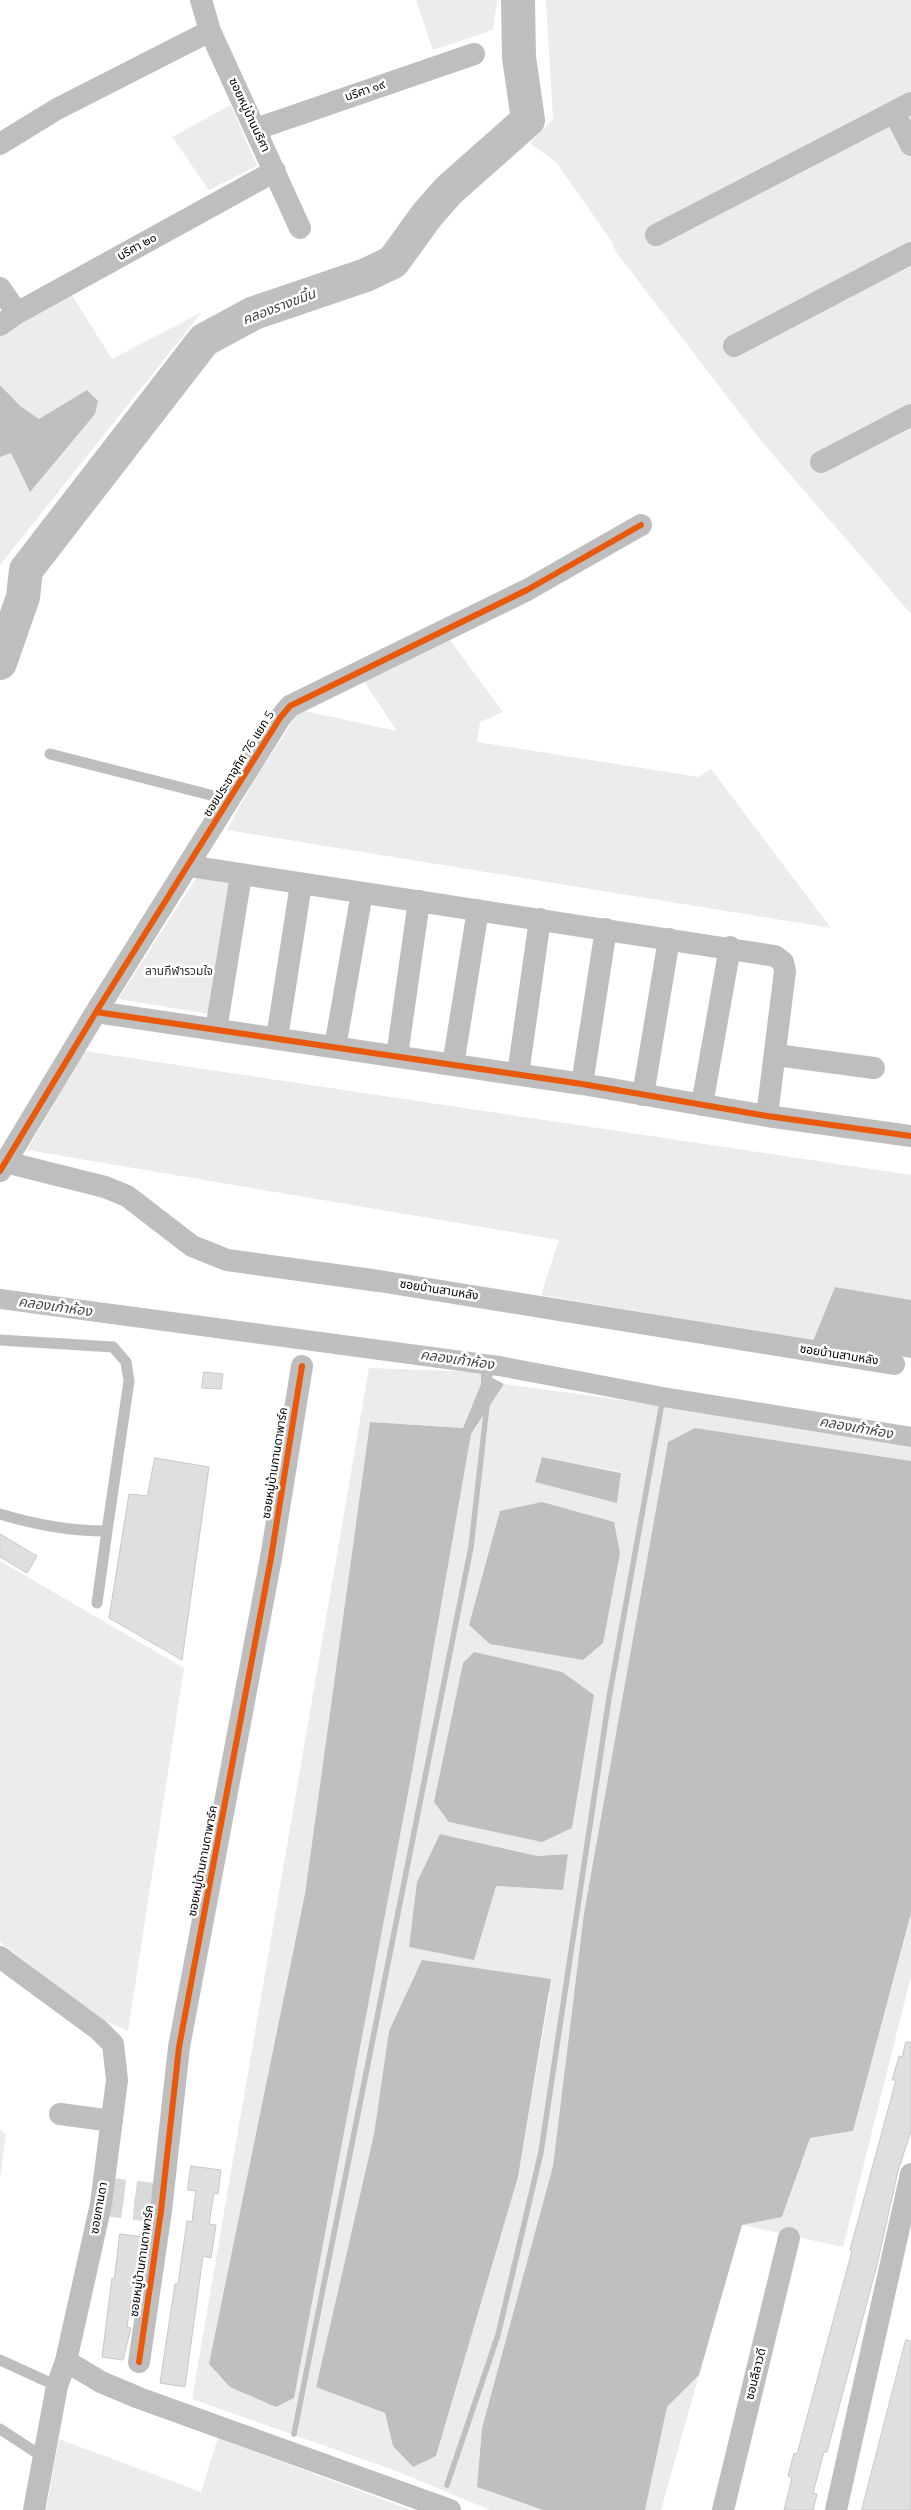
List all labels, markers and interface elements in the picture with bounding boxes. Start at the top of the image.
street label: ซอยหมู่บ้านนริศา [226,76,272,154]
street label: นริศา ๑๙ [343,77,387,105]
street label: นริศา ๒๐ [115,230,159,264]
water label: คลองรางขมิ้น [240,285,318,329]
street label: ซอยประชาอุทิศ 76 แยก 5 [201,708,277,820]
park label: ลานกีฬารวมใจ [145,964,213,978]
street label: ซอยบ้านสามหลัง [399,1277,479,1303]
water label: คลองเก้าห้อง [17,1294,93,1320]
street label: ซอยบ้านสามหลัง [799,1342,879,1368]
water label: คลองเก้าห้อง [419,1347,495,1373]
street label: ซอยหมู่บ้านกานดาพาร์ค [259,1406,291,1520]
water label: คลองเก้าห้อง [818,1413,894,1443]
street label: ซอยหมู่บ้านกานดาพาร์ค [185,1804,221,1918]
street label: ซอยกานดา [87,2181,111,2235]
street label: ซอยหมู่บ้านกานดาพาร์ค [127,2204,157,2318]
street label: ซอนลีลาวดี [743,2347,769,2401]

